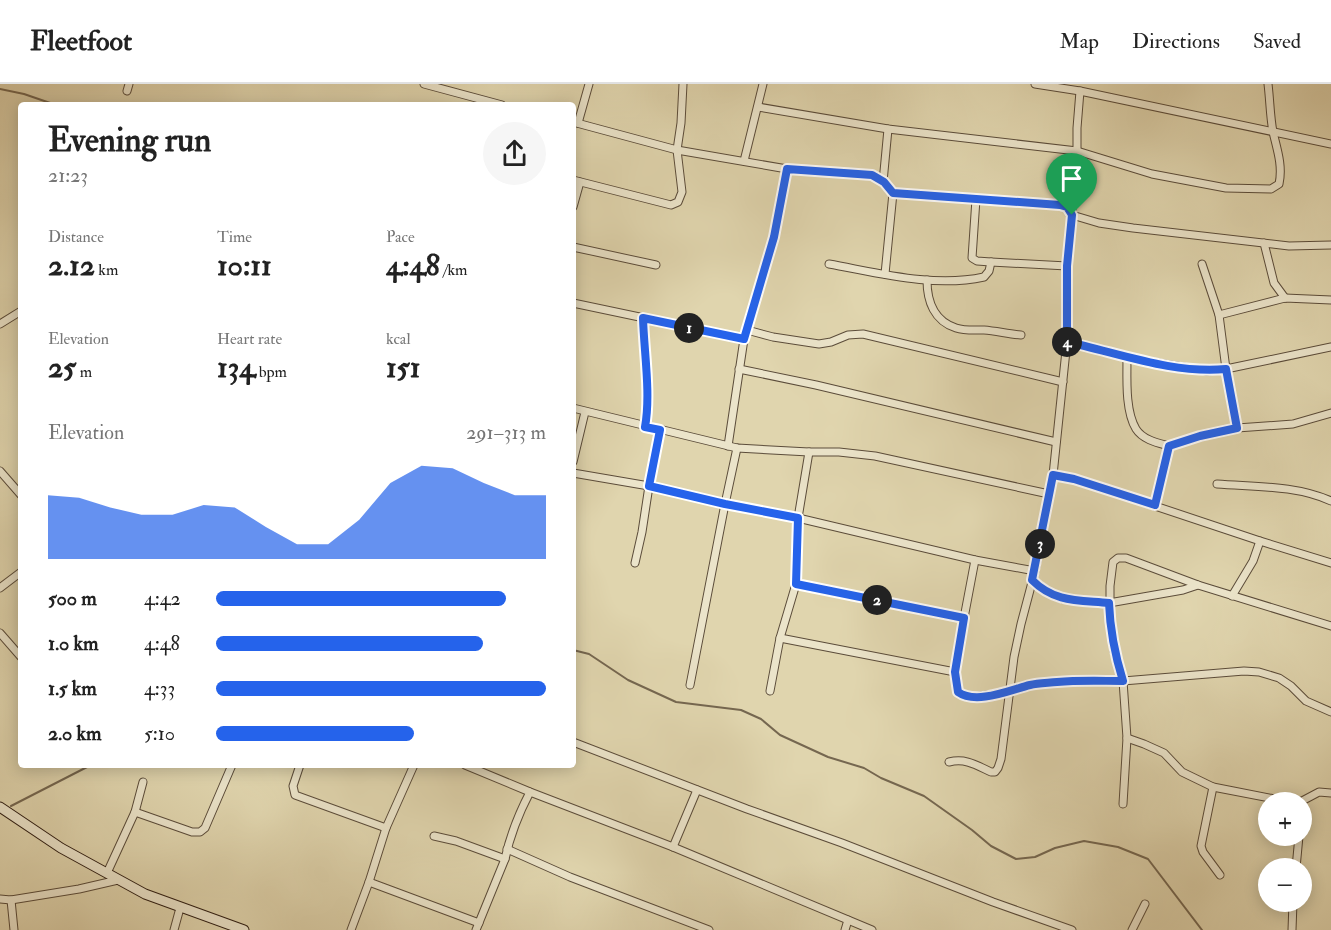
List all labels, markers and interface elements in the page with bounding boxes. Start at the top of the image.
text: Fleetfoot [30,24,132,59]
text: Map [1059,28,1099,55]
text: Directions [1132,28,1220,55]
text: Saved [1253,28,1301,55]
text: Evening run [48,120,211,161]
button: share [483,122,546,185]
pin [1046,153,1097,215]
icon: arrive [1055,162,1088,195]
text: 21:23 [48,163,88,188]
text: Distance [48,227,104,247]
text: Time [217,227,252,247]
text: Pace [386,227,415,247]
text: 2.12 [48,247,95,284]
text: 10:11 [217,247,272,284]
text: 4:48 [386,247,440,284]
text: km [95,260,118,280]
text: /km [440,260,467,280]
pin: 1 [674,313,704,343]
text: 1 [686,318,692,338]
pin: 4 [1052,327,1082,357]
text: Elevation [48,329,109,349]
text: Heart rate [217,329,282,349]
text: kcal [386,329,411,349]
text: 4 [1063,332,1071,352]
text: 25 [48,349,76,386]
text: 134 [217,349,255,386]
text: 151 [386,349,421,386]
text: m [76,362,92,382]
text: bpm [255,362,287,382]
text: Elevation [48,420,124,445]
text: 291–313 m [466,420,546,445]
pin: 3 [1025,529,1055,559]
text: 3 [1037,534,1043,554]
pin: 2 [862,585,892,615]
text: 500 m [48,586,97,611]
text: 4:42 [144,586,181,611]
text: 2 [873,590,881,610]
text: 1.0 km [48,631,99,656]
text: 4:48 [144,631,180,656]
text: 1.5 km [48,676,97,701]
text: 4:33 [144,676,175,701]
text: 2.0 km [48,721,102,746]
text: 5:10 [144,721,175,746]
map controls [1258,792,1312,912]
button: + [1258,792,1312,846]
button: − [1258,858,1312,912]

